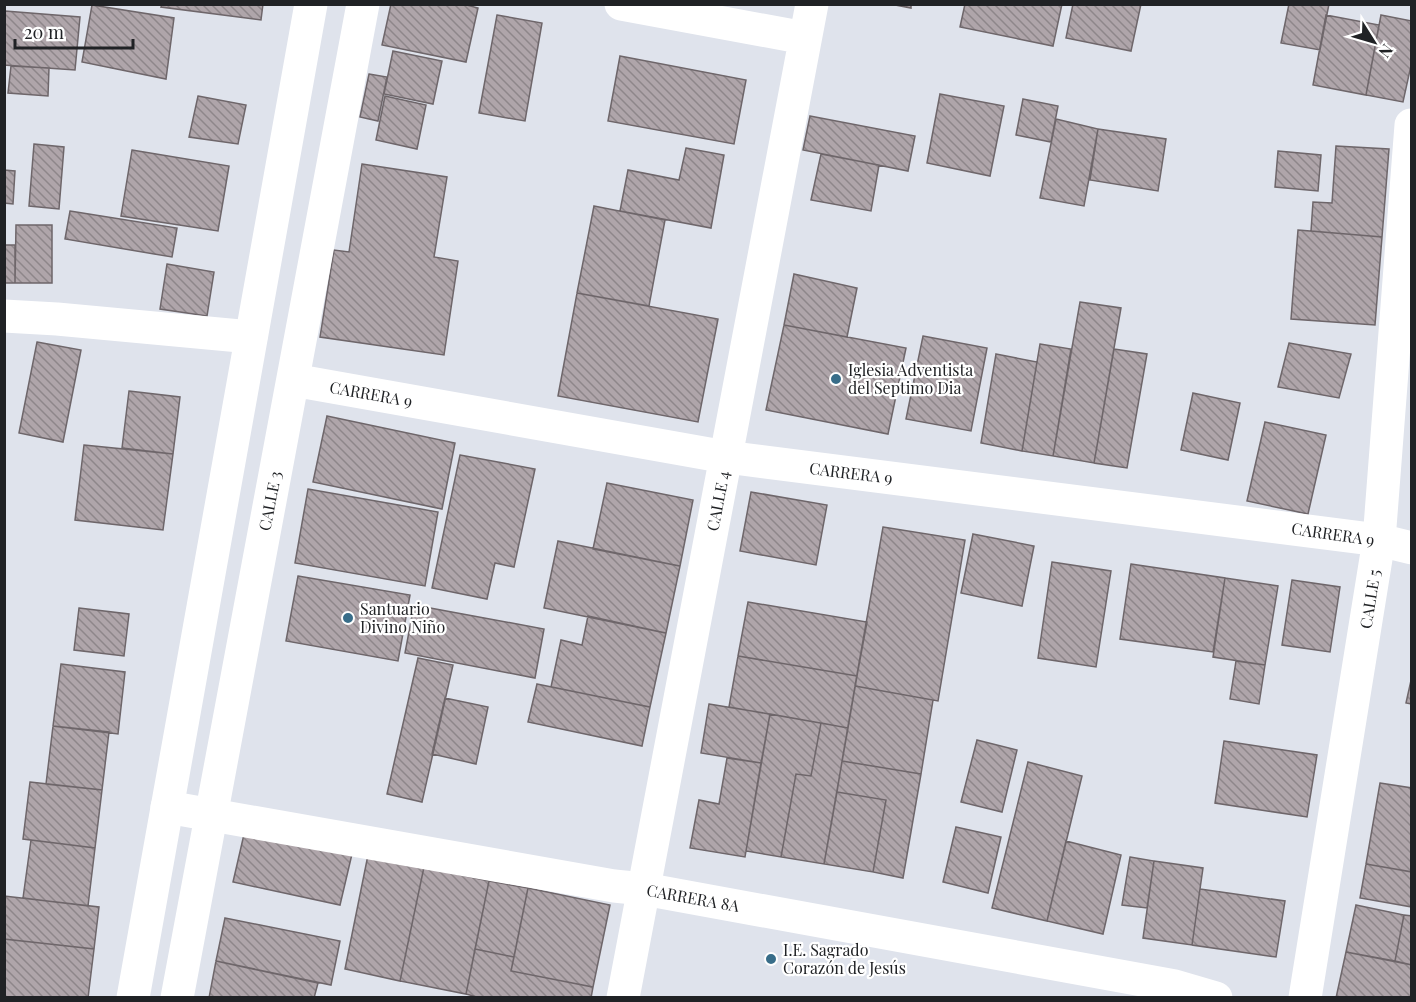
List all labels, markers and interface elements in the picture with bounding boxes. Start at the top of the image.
scale bar [15,12,134,50]
north arrow [1344,12,1404,72]
text: 20 m [24,20,64,44]
text: N [1374,40,1398,63]
place label: Iglesia Adventista del Septimo Dia [848,359,973,398]
marker: Iglesia Adventista del Septimo Dia [829,372,843,386]
street label: CARRERA 9 [328,376,414,411]
street label: CARRERA 9 [808,457,894,488]
street label: CALLE 3 [253,469,286,533]
street label: CALLE 4 [701,469,734,533]
street label: CARRERA 9 [1290,517,1376,550]
street label: CALLE 5 [1354,568,1385,630]
place label: Santuario Divino Niño [360,598,445,637]
marker: Santuario Divino Niño [341,611,355,625]
street label: CARRERA 8A [645,879,742,916]
place label: I.E. Sagrado Corazón de Jesús [783,939,906,978]
marker: I.E. Sagrado Corazón de Jesús [764,952,778,966]

